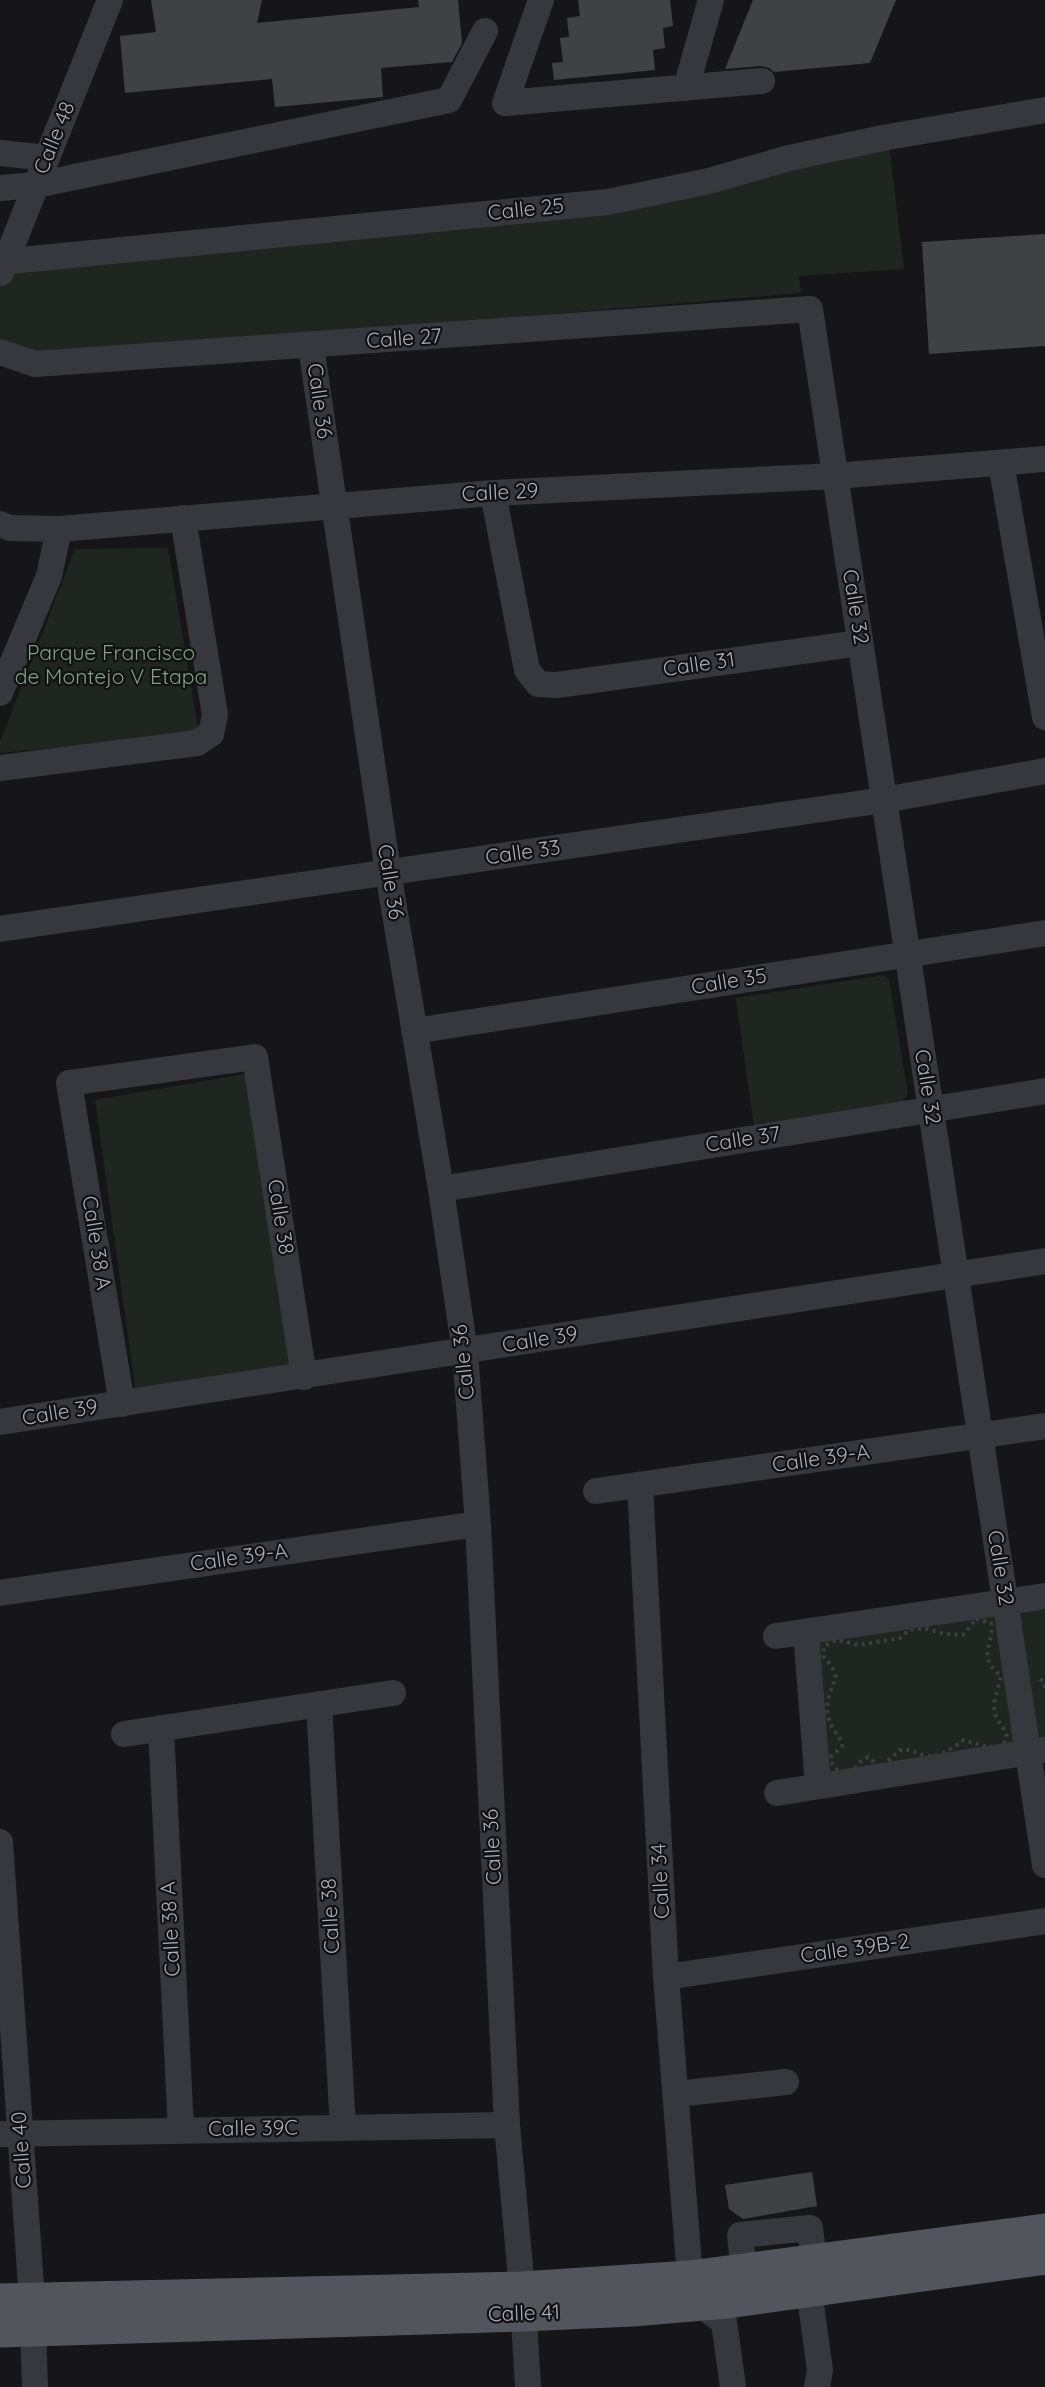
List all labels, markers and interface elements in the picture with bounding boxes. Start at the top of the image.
street label: Calle 48 [29,98,81,178]
street label: Calle 25 [487,193,565,227]
street label: Calle 27 [365,324,443,354]
street label: Calle 36 [301,362,337,440]
street label: Calle 29 [461,478,539,508]
street label: Calle 32 [837,567,873,647]
park label: Parque Francisco de Montejo V Etapa [15,641,207,691]
street label: Calle 31 [661,647,737,683]
street label: Calle 33 [484,835,562,871]
street label: Calle 36 [372,843,408,921]
street label: Calle 35 [690,964,768,1000]
street label: Calle 32 [909,1047,945,1127]
street label: Calle 37 [704,1122,782,1158]
street label: Calle 38 [262,1178,298,1256]
street label: Calle 38 A [76,1194,116,1292]
street label: Calle 39 [500,1322,580,1358]
street label: Calle 36 [448,1323,480,1401]
street label: Calle 39 [20,1395,100,1431]
street label: Calle 39-A [771,1440,871,1478]
street label: Calle 32 [982,1528,1018,1608]
street label: Calle 39-A [189,1539,289,1577]
street label: Calle 36 [478,1808,508,1886]
street label: Calle 34 [646,1843,676,1919]
street label: Calle 38 [316,1877,346,1955]
street label: Calle 38 A [156,1881,186,1977]
street label: Calle 39B-2 [799,1929,911,1969]
street label: Calle 40 [7,2111,37,2189]
street label: Calle 39C [208,2116,298,2142]
street label: Calle 41 [487,2300,561,2328]

